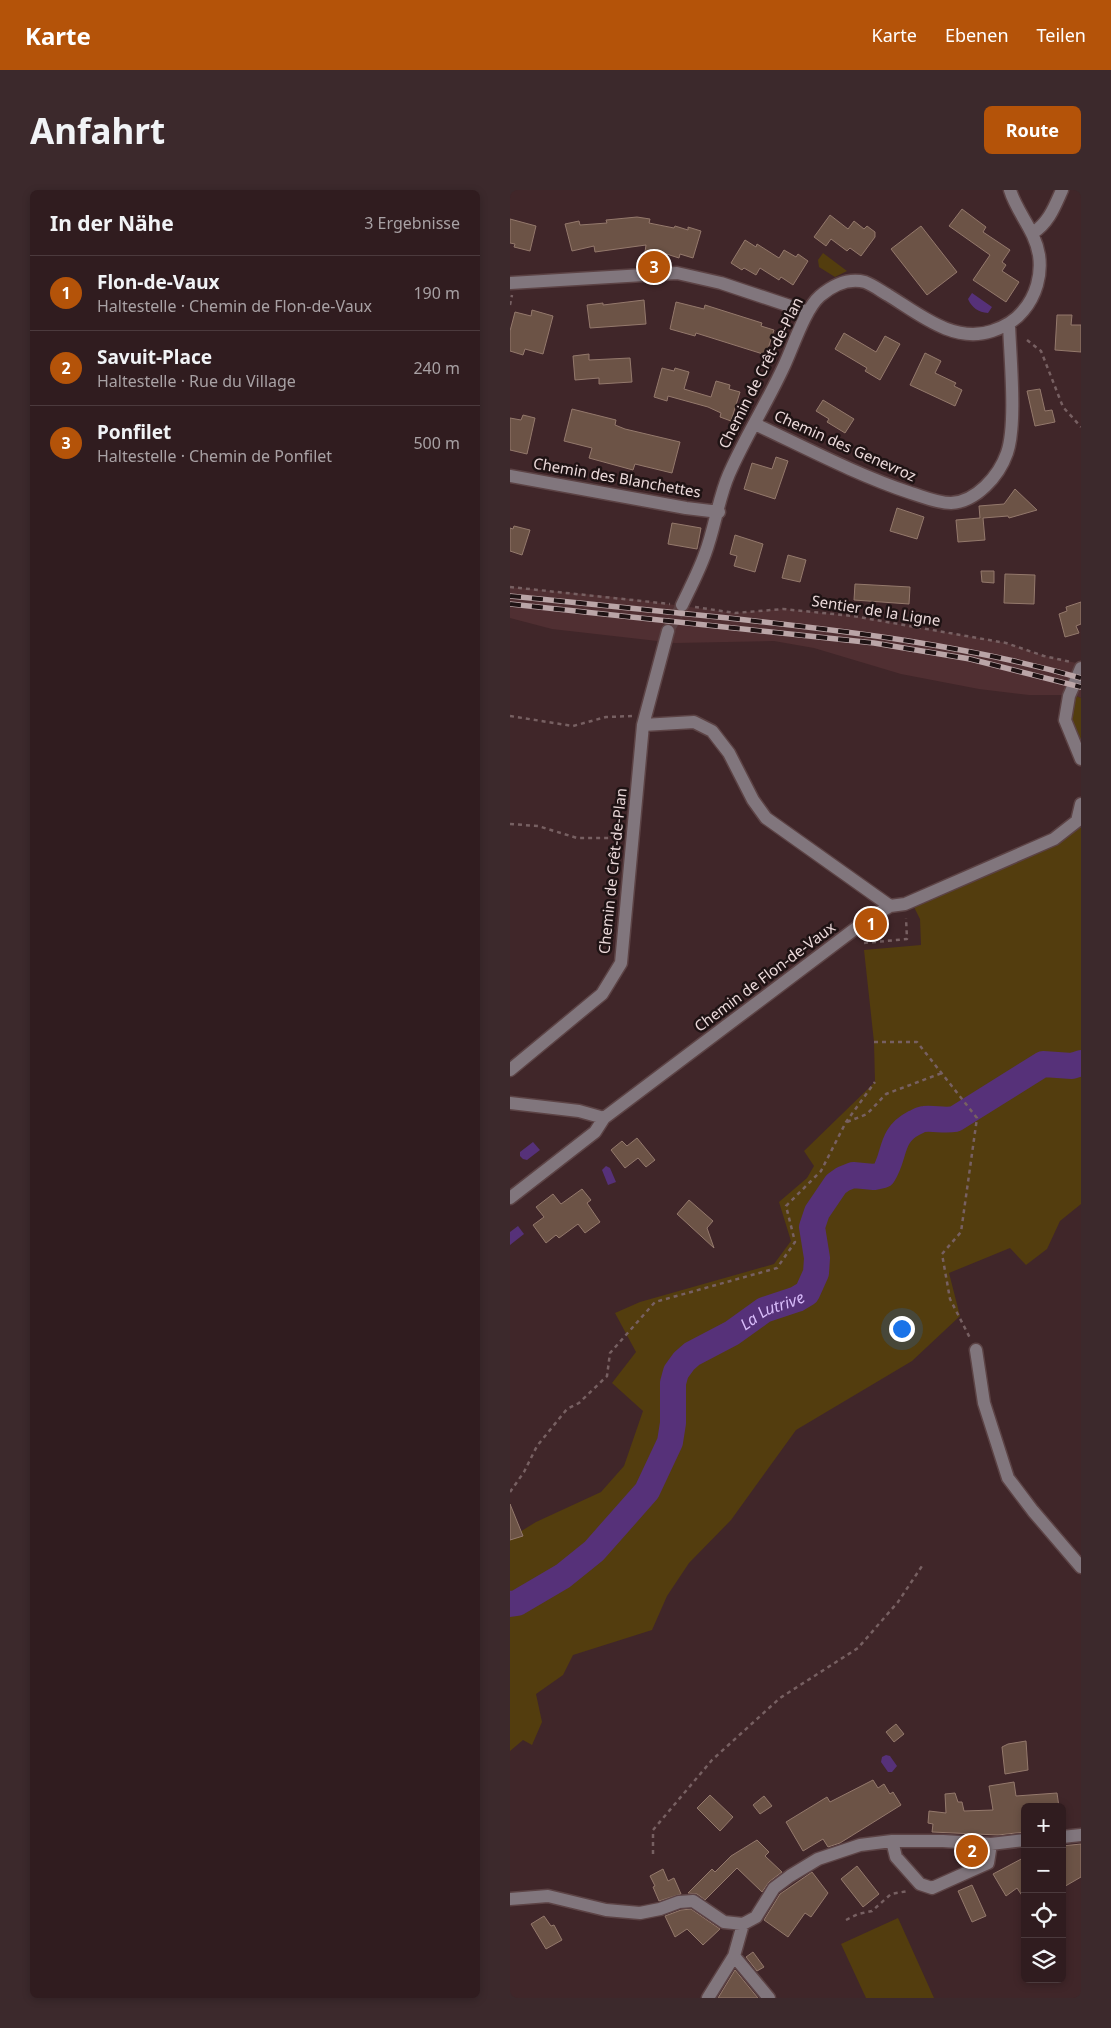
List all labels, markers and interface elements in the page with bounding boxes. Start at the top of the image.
text: Karte [25,19,91,52]
text: Karte [872,23,917,47]
text: Ebenen [945,23,1009,47]
text: Teilen [1037,23,1086,47]
button: Route [984,106,1081,154]
text: Anfahrt [30,107,165,154]
text: In der Nähe [50,209,174,237]
text: 3 Ergebnisse [364,212,460,234]
pin: 3 [638,248,670,286]
text: Flon-de-Vaux [97,269,220,295]
text: 1 [61,282,71,304]
text: 190 m [413,282,460,304]
street label: Chemin de Crêt-de-Plan [713,294,807,452]
text: Haltestelle · Chemin de Flon-de-Vaux [97,295,372,317]
text: Savuit-Place [97,344,212,370]
text: 2 [61,357,71,379]
text: 240 m [413,357,460,379]
text: Haltestelle · Rue du Village [97,370,296,392]
street label: Chemin des Genevroz [771,405,920,485]
text: Ponfilet [97,419,171,445]
text: 3 [61,432,71,454]
text: 500 m [413,432,460,454]
text: Haltestelle · Chemin de Ponfilet [97,445,332,467]
street label: Chemin des Blanchettes [532,452,703,502]
street label: Sentier de la Ligne [810,590,942,630]
street label: Chemin de Crêt-de-Plan [593,787,631,955]
pin: 1 [855,905,887,943]
street label: Chemin de Flon-de-Vaux [690,917,839,1036]
water label: La Lutrive [735,1286,809,1335]
your location [889,1316,915,1342]
map controls [1021,1803,1066,1983]
button: + [1021,1803,1066,1848]
pin: 2 [956,1832,988,1870]
button: − [1021,1848,1066,1893]
button: locate [1021,1893,1066,1938]
button: layers [1021,1938,1066,1983]

